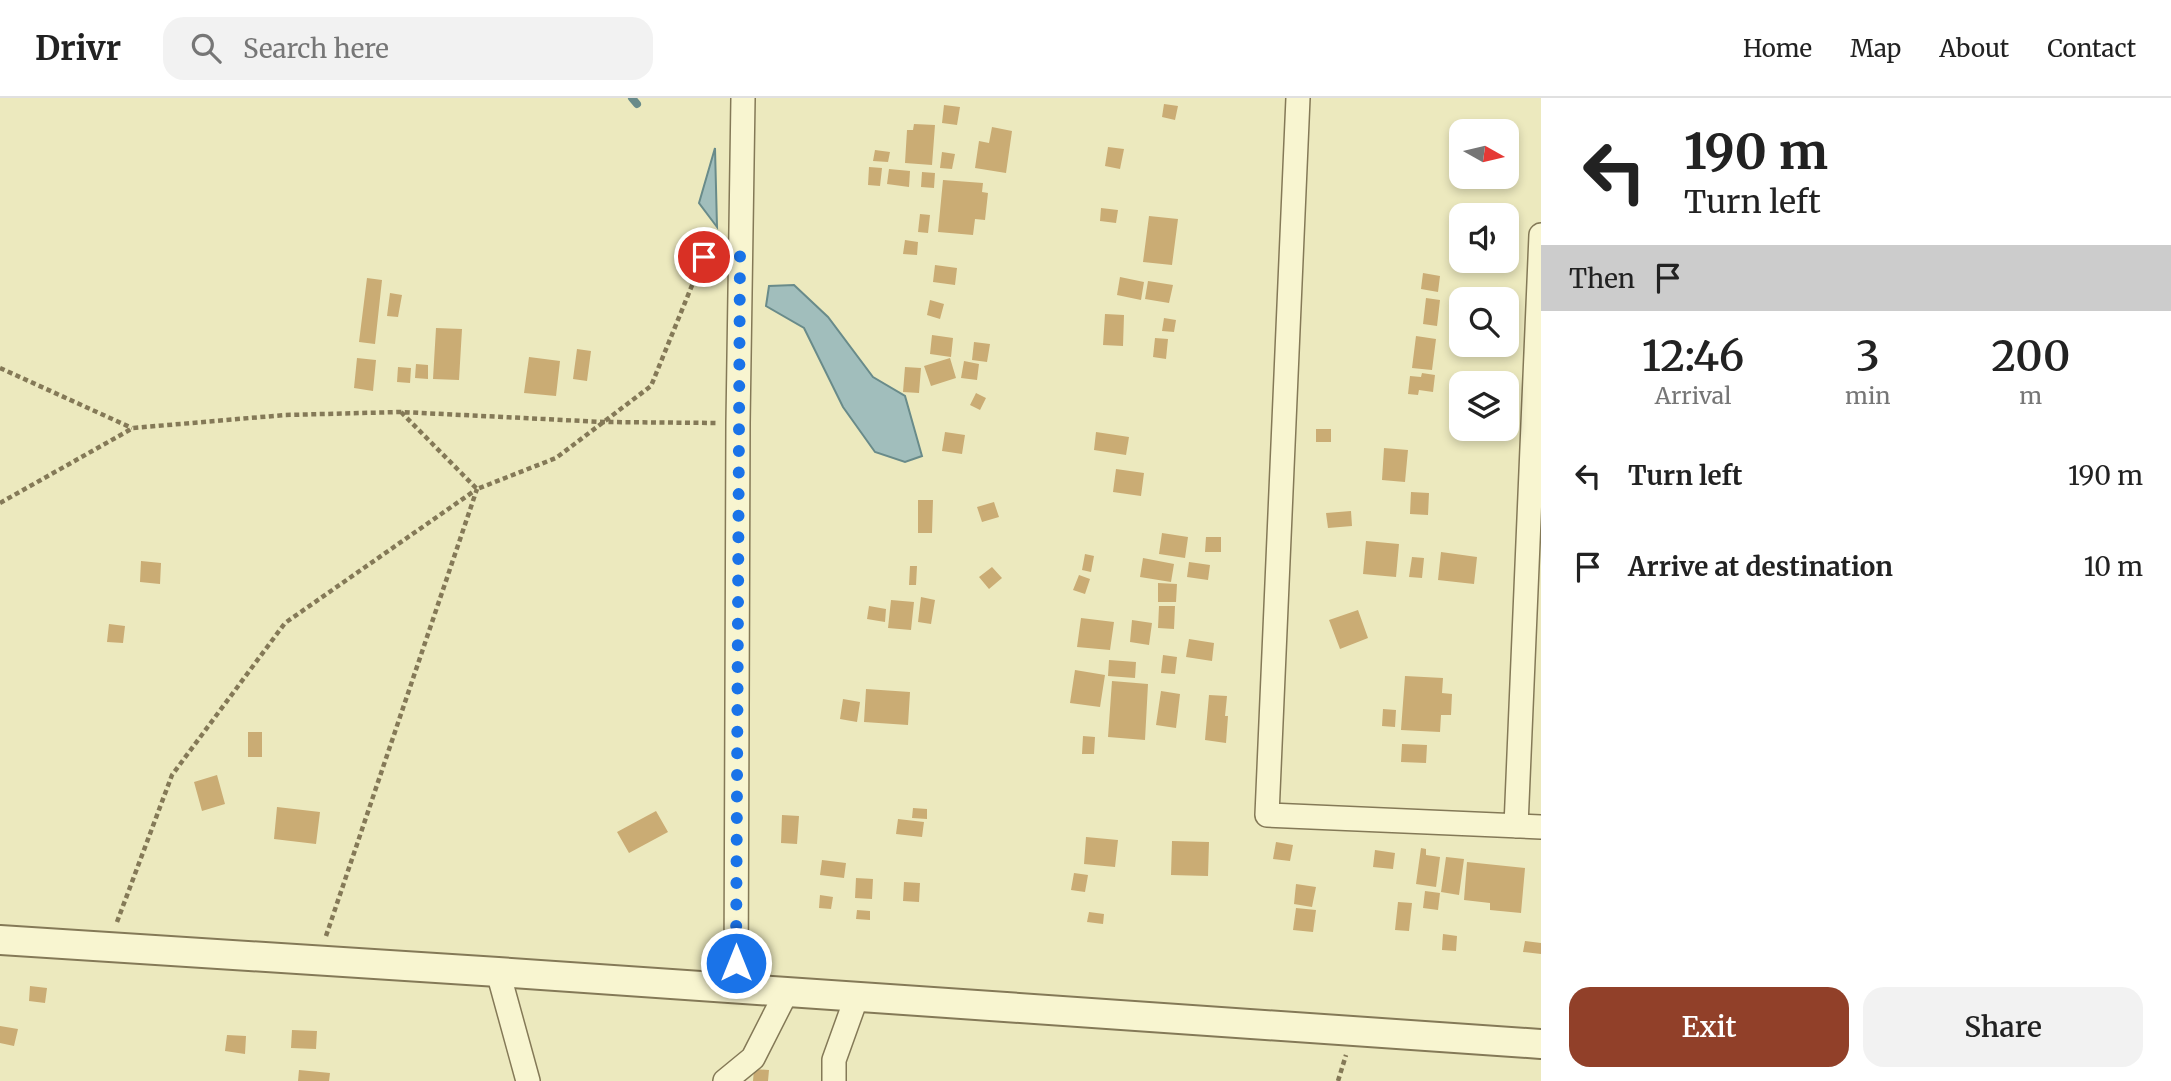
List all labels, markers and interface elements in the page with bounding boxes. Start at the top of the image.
search box [163,17,653,80]
text: Drivr [35,28,121,69]
icon: search [187,29,225,67]
text: Search here [243,32,389,65]
text: Home [1743,33,1812,64]
text: Map [1850,33,1901,64]
text: About [1939,33,2009,64]
text: Contact [2047,33,2136,64]
north arrow [1449,119,1519,189]
map controls [1449,119,1519,441]
text: 190 m [1684,121,1828,182]
icon: left [1569,126,1660,217]
text: Turn left [1684,182,1821,222]
button: sound [1449,203,1519,273]
pin [674,227,734,287]
icon: arrive [685,238,723,276]
icon: arrive [1649,259,1687,297]
text: Then [1569,262,1635,295]
button: search [1449,287,1519,357]
text: 12:46 [1642,330,1744,382]
text: 3 [1856,330,1880,382]
text: 200 [1991,330,2070,382]
button: layers [1449,371,1519,441]
text: Arrival [1655,381,1731,410]
text: min [1845,381,1891,410]
text: m [2019,381,2042,410]
icon: left [1569,457,1607,495]
text: Turn left [1628,459,1742,492]
text: 190 m [2068,459,2143,492]
icon: arrive [1569,548,1607,586]
text: Arrive at destination [1628,550,1893,583]
text: 10 m [2084,550,2143,583]
position arrow [699,926,773,1000]
button: Exit [1569,987,1849,1067]
button: Share [1863,987,2143,1067]

